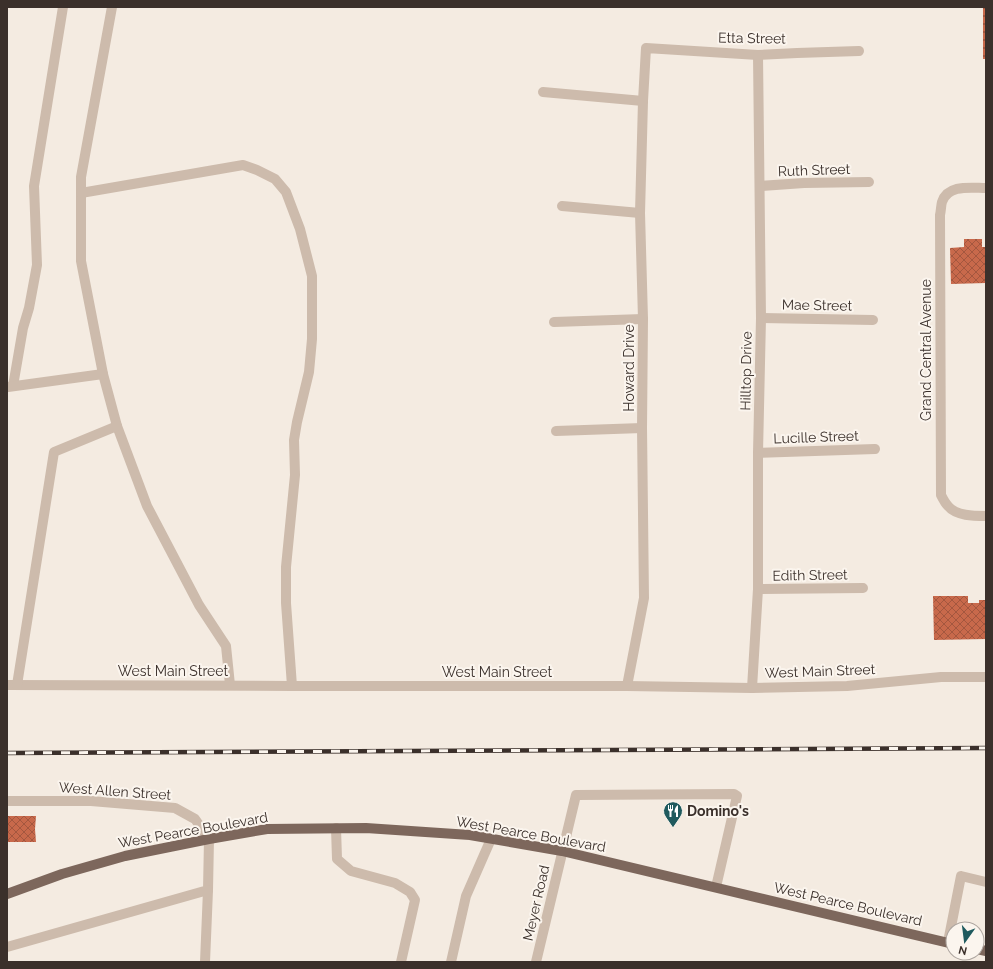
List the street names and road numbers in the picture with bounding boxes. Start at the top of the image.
street label: Etta Street [718,29,786,47]
street label: Ruth Street [777,161,851,179]
street label: Grand Central Avenue [918,279,934,421]
street label: Mae Street [782,296,853,314]
street label: Howard Drive [621,324,637,412]
street label: Hilltop Drive [737,331,755,411]
street label: Lucille Street [773,428,859,446]
street label: Edith Street [772,566,848,584]
street label: West Main Street [765,661,876,681]
street label: West Main Street [118,663,228,679]
street label: West Main Street [442,664,552,680]
street label: West Allen Street [58,779,172,803]
street label: West Pearce Boulevard [117,809,269,851]
street label: West Pearce Boulevard [455,813,607,855]
street label: Meyer Road [519,863,553,943]
street label: West Pearce Boulevard [772,879,924,929]

